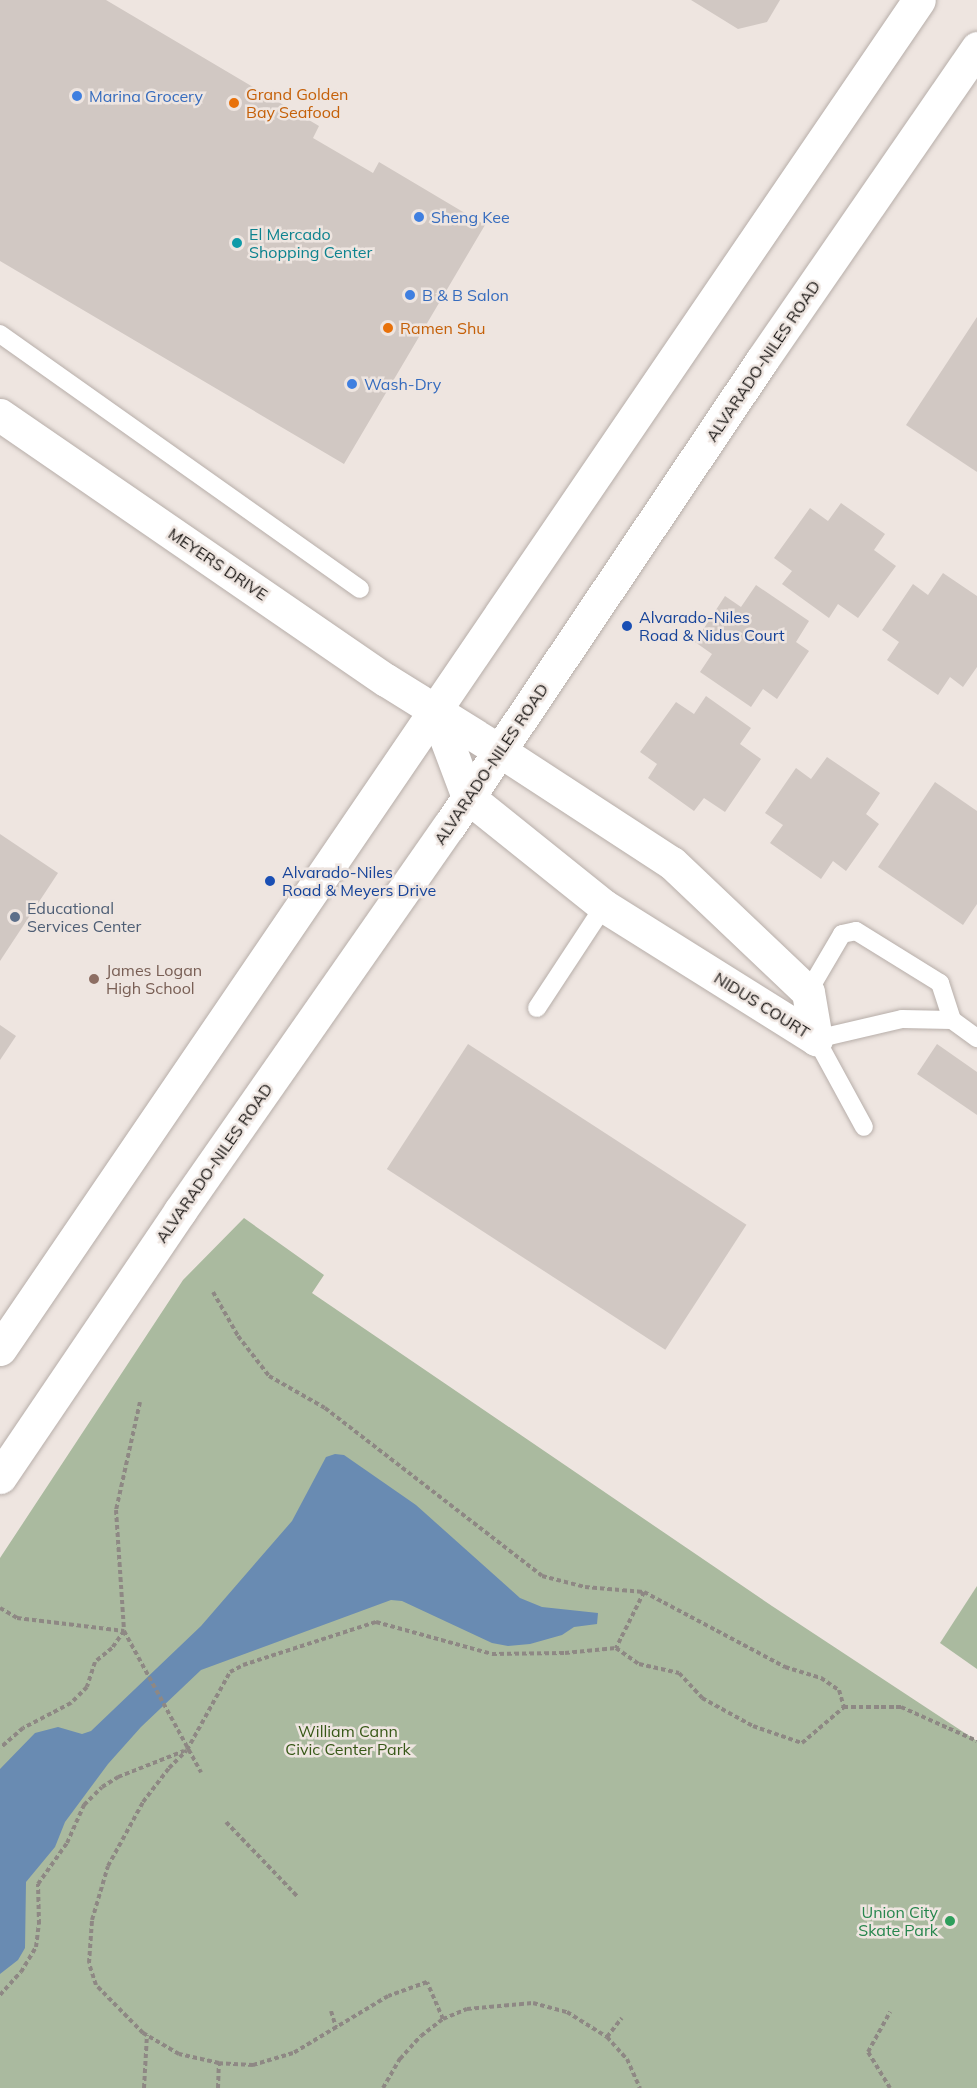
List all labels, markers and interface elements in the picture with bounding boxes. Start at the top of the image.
place label: Grand Golden Bay Seafood [246,84,348,122]
place label: Marina Grocery [89,86,203,106]
marker: Marina Grocery [70,89,84,103]
marker: Grand Golden Bay Seafood [227,96,241,110]
place label: Sheng Kee [431,207,510,227]
marker: Sheng Kee [412,210,426,224]
place label: El Mercado Shopping Center [249,224,372,262]
marker: El Mercado Shopping Center [230,236,244,250]
street label: ALVARADO-NILES ROAD [702,277,824,445]
place label: B & B Salon [422,285,509,305]
marker: B & B Salon [403,288,417,302]
place label: Ramen Shu [400,318,486,338]
marker: Ramen Shu [381,321,395,335]
place label: Wash-Dry [364,374,441,394]
marker: Wash-Dry [345,377,359,391]
street label: MEYERS DRIVE [165,524,271,604]
place label: Alvarado-Niles Road & Nidus Court [639,607,785,645]
marker: Alvarado-Niles Road & Nidus Court [620,619,634,633]
street label: ALVARADO-NILES ROAD [430,680,552,848]
place label: Alvarado-Niles Road & Meyers Drive [282,862,436,900]
marker: Alvarado-Niles Road & Meyers Drive [263,874,277,888]
place label: Educational Services Center [27,898,141,936]
marker: Educational Services Center [8,910,22,924]
place label: James Logan High School [106,960,202,998]
street label: NIDUS COURT [711,968,813,1042]
marker: James Logan High School [87,972,101,986]
street label: ALVARADO-NILES ROAD [152,1080,276,1246]
park label: William Cann Civic Center Park [285,1721,411,1759]
place label: Union City Skate Park [858,1902,938,1940]
marker: Union City Skate Park [943,1914,957,1928]

